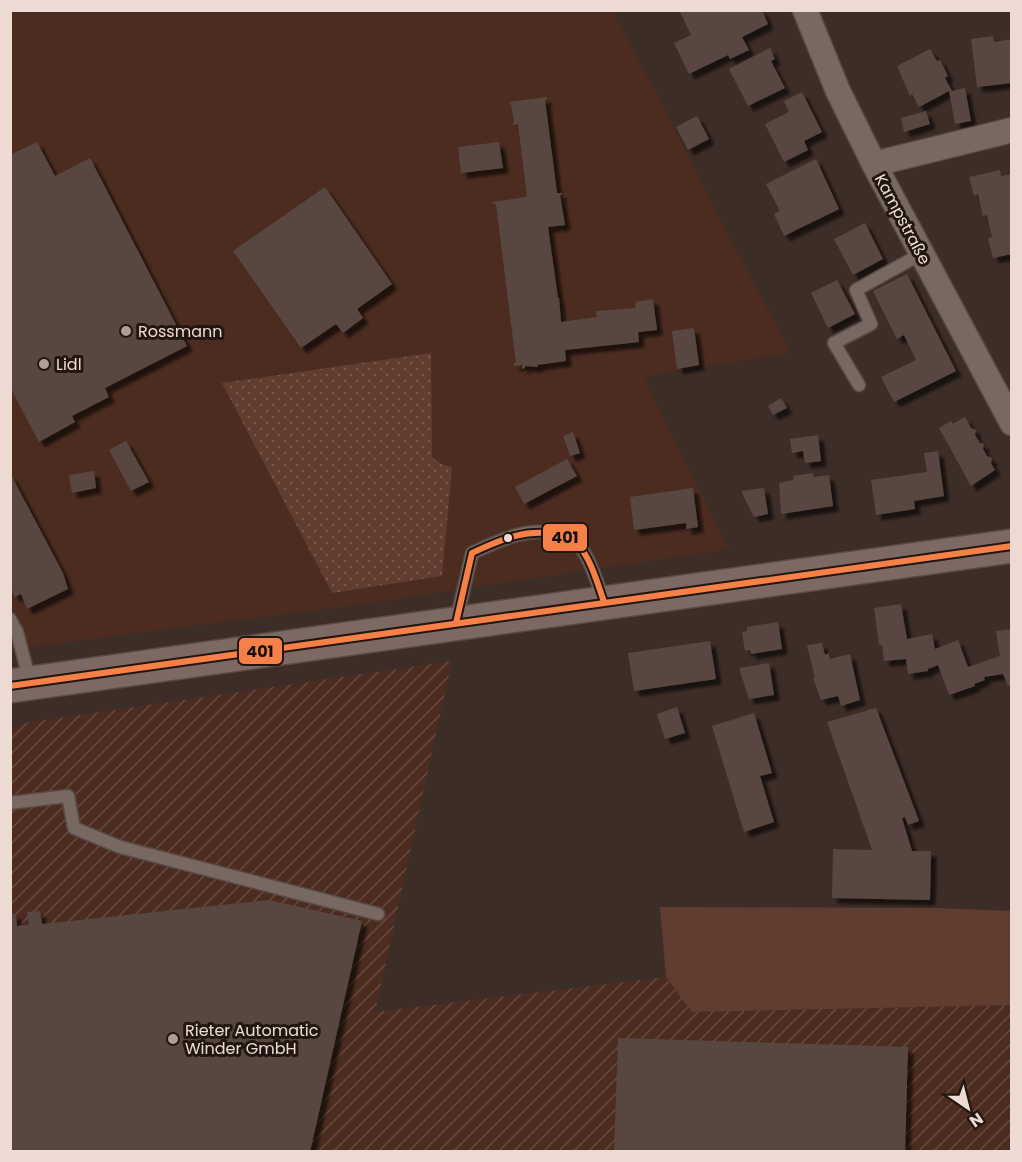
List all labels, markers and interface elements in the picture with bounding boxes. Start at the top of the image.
street label: Kampstraße [869,170,936,269]
place label: Rossmann [138,320,222,343]
marker: Rossmann [119,324,133,338]
place label: Lidl [56,353,82,376]
marker: Lidl [37,357,51,371]
line badge: 401 [542,523,588,552]
text: 401 [551,526,579,549]
unlabelled marker [502,532,514,544]
line badge: 401 [238,637,283,665]
text: 401 [246,640,274,663]
place label: Rieter Automatic Winder GmbH [185,1019,319,1060]
marker: Rieter Automatic Winder GmbH [166,1032,180,1046]
north arrow [938,1078,998,1138]
text: N [965,1107,988,1133]

